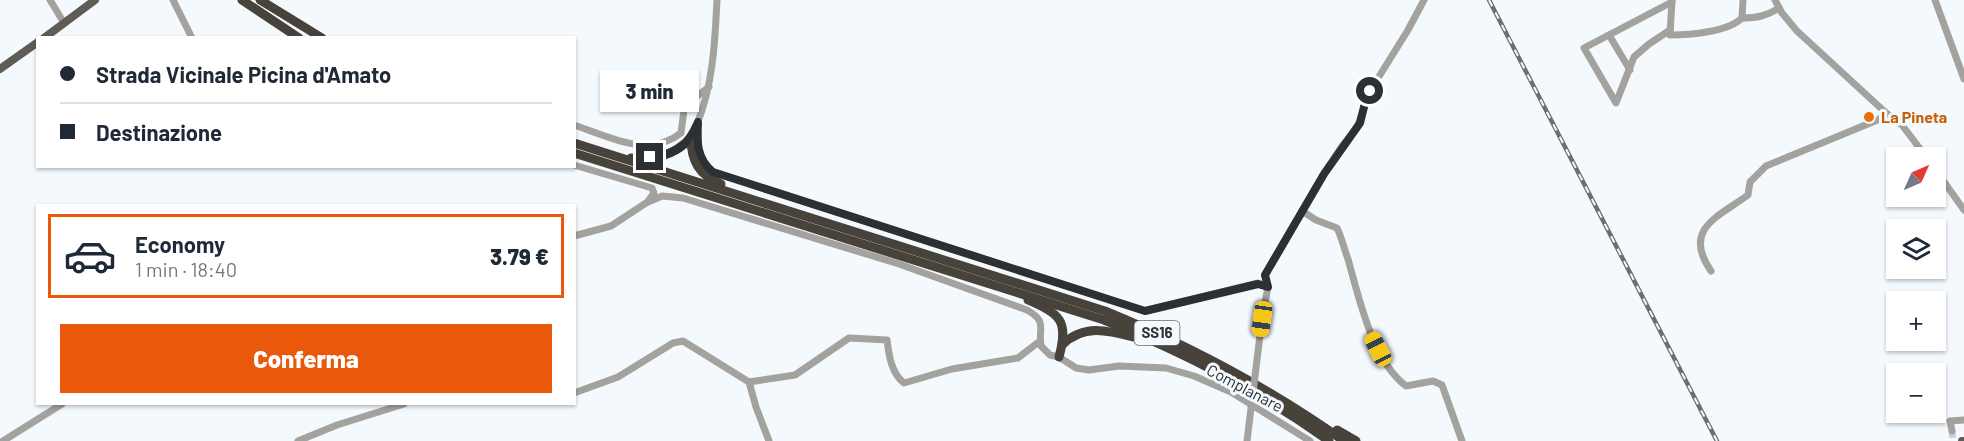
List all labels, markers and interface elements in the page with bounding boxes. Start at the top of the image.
text: Strada Vicinale Picina d'Amato [96,61,391,87]
callout: 3 min [600,70,700,112]
route start [1356,77,1383,104]
text: 3 min [626,79,673,103]
place label: La Pineta [1881,107,1947,126]
marker: La Pineta [1862,110,1876,124]
text: Destinazione [96,119,222,145]
route end [636,143,663,170]
north arrow [1886,147,1946,207]
map controls [1886,147,1946,423]
button: layers [1886,219,1946,279]
icon: car [63,229,117,283]
text: Economy [135,231,225,257]
text: 3.79 € [490,243,549,269]
text: 1 min · 18:40 [135,257,237,281]
button: + [1886,291,1946,351]
car [1251,300,1273,338]
road number: SS16 [1134,321,1180,345]
button: Conferma [60,324,552,393]
car [1362,329,1394,369]
street label: Complanare [1204,360,1287,416]
button: − [1886,363,1946,423]

